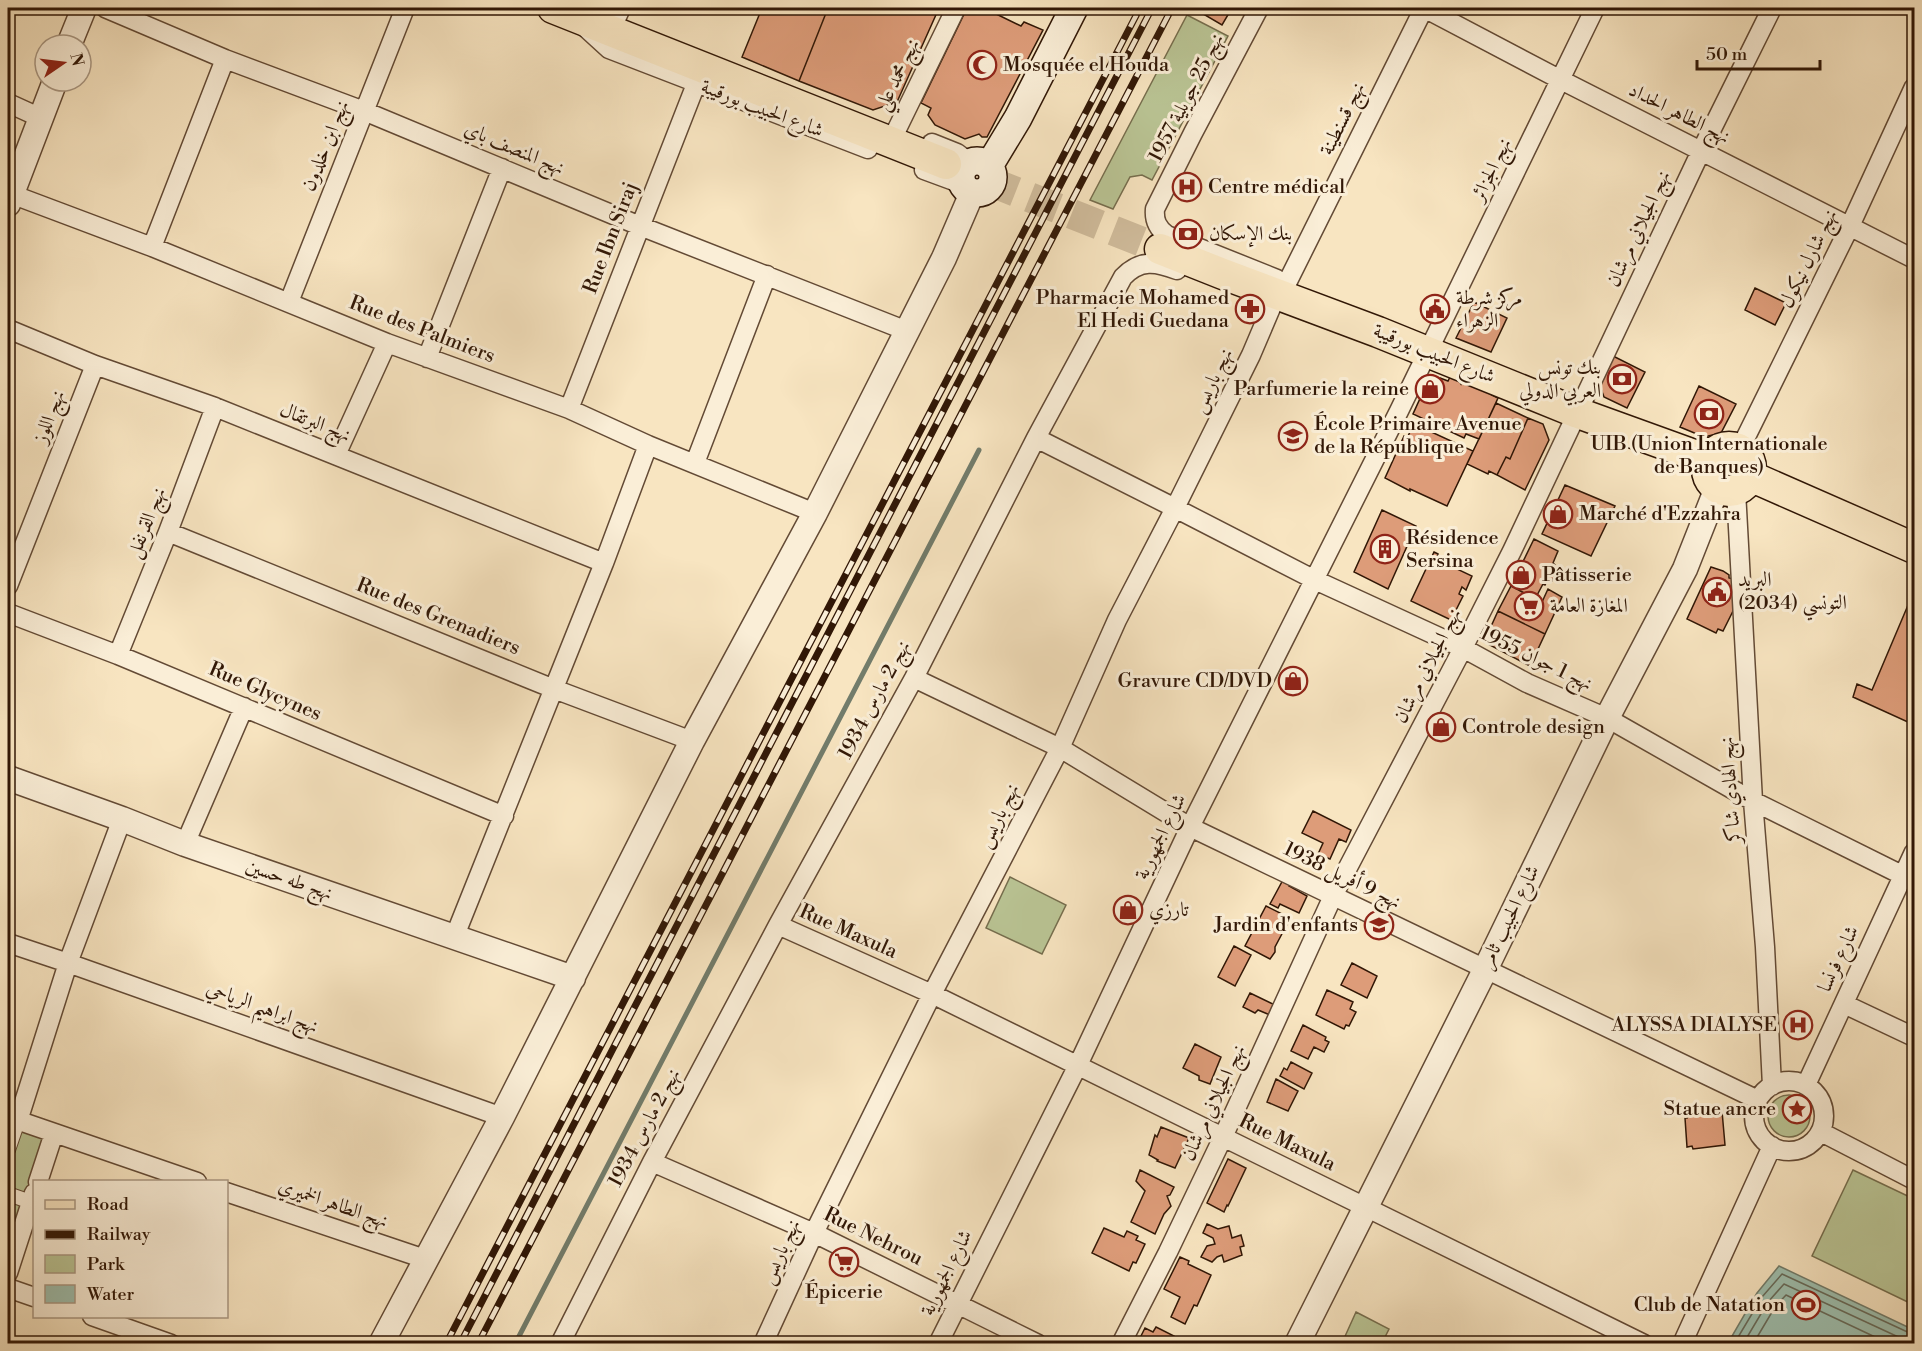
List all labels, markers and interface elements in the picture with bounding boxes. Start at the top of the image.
street label: نهج 25 جويلية 1957 [1144,29,1234,168]
north arrow [33,33,93,93]
scale bar [1697,33,1820,71]
street label: نهج محمد علي [870,35,931,118]
text: 50 m [1706,43,1748,66]
mosque icon: Mosquée el Houda [966,49,998,81]
text: N [65,51,88,69]
place label: Mosquée el Houda [1003,53,1170,78]
street label: شارع الحبيب بورقيبة [696,74,827,148]
street label: نهج قسنطينة [1315,78,1375,161]
street label: نهج الطاهر الحداد [1622,78,1734,154]
street label: نهج ابن خلدون [296,97,359,197]
street label: نهج المنصف باي [459,117,568,185]
street label: نهج الجزائر [1465,134,1522,209]
street label: نهج الجيلاني مرشان [1601,167,1681,293]
hospital icon: Centre médical [1171,171,1203,203]
place label: Centre médical [1208,175,1345,200]
street label: Rue Ibn Siraj [578,179,644,297]
street label: نهج شارل نيكول [1774,205,1847,314]
bank icon: بنك الإسكان [1172,218,1204,250]
place label: بنك الإسكان [1209,222,1292,248]
place label: Pharmacie Mohamed El Hedi Guedana [1036,286,1230,334]
place label: مركز شرطة الزهراء [1456,286,1522,334]
street label: Rue des Palmiers [346,291,498,369]
pharmacy icon: Pharmacie Mohamed El Hedi Guedana [1234,293,1266,325]
public building icon: مركز شرطة الزهراء [1419,293,1451,325]
street label: شارع الحبيب بورقيبة [1368,318,1499,394]
street label: نهج باريس [1187,344,1243,419]
place label: بنك تونس العربي الدولي [1519,356,1601,406]
bank icon: بنك تونس العربي الدولي [1606,363,1638,395]
shop icon: Parfumerie la reine [1414,373,1446,405]
place label: Parfumerie la reine [1234,377,1409,402]
street label: نهج اللوز [28,387,75,450]
street label: نهج البرتقال [274,397,354,452]
bank icon: UIB (Union Internationale de Banques) [1693,398,1725,430]
place label: École Primaire Avenue de la République [1314,411,1521,460]
school or university icon: École Primaire Avenue de la République [1277,420,1309,452]
place label: UIB (Union Internationale de Banques) [1590,432,1828,480]
street label: نهج القرنفل [122,484,176,564]
shop icon: Marché d'Ezzahra [1542,498,1574,530]
place label: Marché d'Ezzahra [1579,502,1742,527]
place label: Résidence Sersina [1406,526,1499,574]
building icon: Résidence Sersina [1369,533,1401,565]
shop icon: Pâtisserie [1505,559,1537,591]
place label: Pâtisserie [1542,563,1632,588]
place label: البريد التونسي (2034) [1738,568,1847,621]
street label: Rue des Grenadiers [352,573,524,661]
public building icon: البريد التونسي (2034) [1701,576,1733,608]
supermarket icon: المغازة العامة [1513,590,1545,622]
place label: المغازة العامة [1550,594,1628,619]
street label: نهج الجيلاني مرشان [1388,604,1471,730]
street label: نهج 1 جوان 1955 [1474,621,1596,701]
street label: نهج 2 مارس 1934 [833,636,920,765]
street label: Rue Glycynes [205,657,325,727]
shop icon: Gravure CD/DVD [1277,665,1309,697]
place label: Gravure CD/DVD [1118,669,1272,694]
shop icon: Controle design [1425,711,1457,743]
place label: Controle design [1462,715,1605,740]
street label: نهج الهادي شاكر [1715,736,1751,846]
street label: نهج باريس [972,780,1029,854]
street label: شارع الجمهورية [1129,790,1196,886]
street label: نهج 9 أفريل 1938 [1277,834,1406,919]
street label: نهج طه حسين [241,853,336,910]
street label: شارع الحبيب ثامر [1474,861,1549,975]
shop icon: تارزي [1112,894,1144,926]
place label: تارزي [1149,898,1189,925]
street label: Rue Maxula [795,899,902,965]
school or university icon: Jardin d'enfants [1363,909,1395,941]
place label: Jardin d'enfants [1213,913,1358,938]
street label: شارع فرنسا [1813,922,1869,998]
street label: نهج ابراهيم الرياحي [201,976,321,1045]
hospital icon: ALYSSA DIALYSE [1782,1009,1814,1041]
place label: ALYSSA DIALYSE [1610,1013,1777,1038]
street label: نهج الجيلاني مرشان [1176,1041,1256,1167]
street label: نهج 2 مارس 1934 [603,1064,690,1193]
place icon: Statue ancre [1781,1093,1813,1125]
place label: Statue ancre [1664,1097,1776,1122]
street label: Rue Maxula [1234,1109,1340,1178]
street label: نهج الطاهر الخميري [273,1174,391,1238]
legend [33,1180,228,1318]
text: Road [87,1193,130,1216]
street label: Rue Nehrou [819,1202,927,1272]
street label: نهج باريس [755,1215,811,1290]
text: Railway [87,1223,151,1246]
street label: شارع الجمهورية [915,1226,982,1322]
supermarket icon: Épicerie [828,1246,860,1278]
text: Park [87,1253,126,1276]
place label: Épicerie [805,1279,883,1305]
text: Water [86,1283,135,1306]
sports icon: Club de Natation [1790,1289,1822,1321]
place label: Club de Natation [1634,1293,1785,1318]

